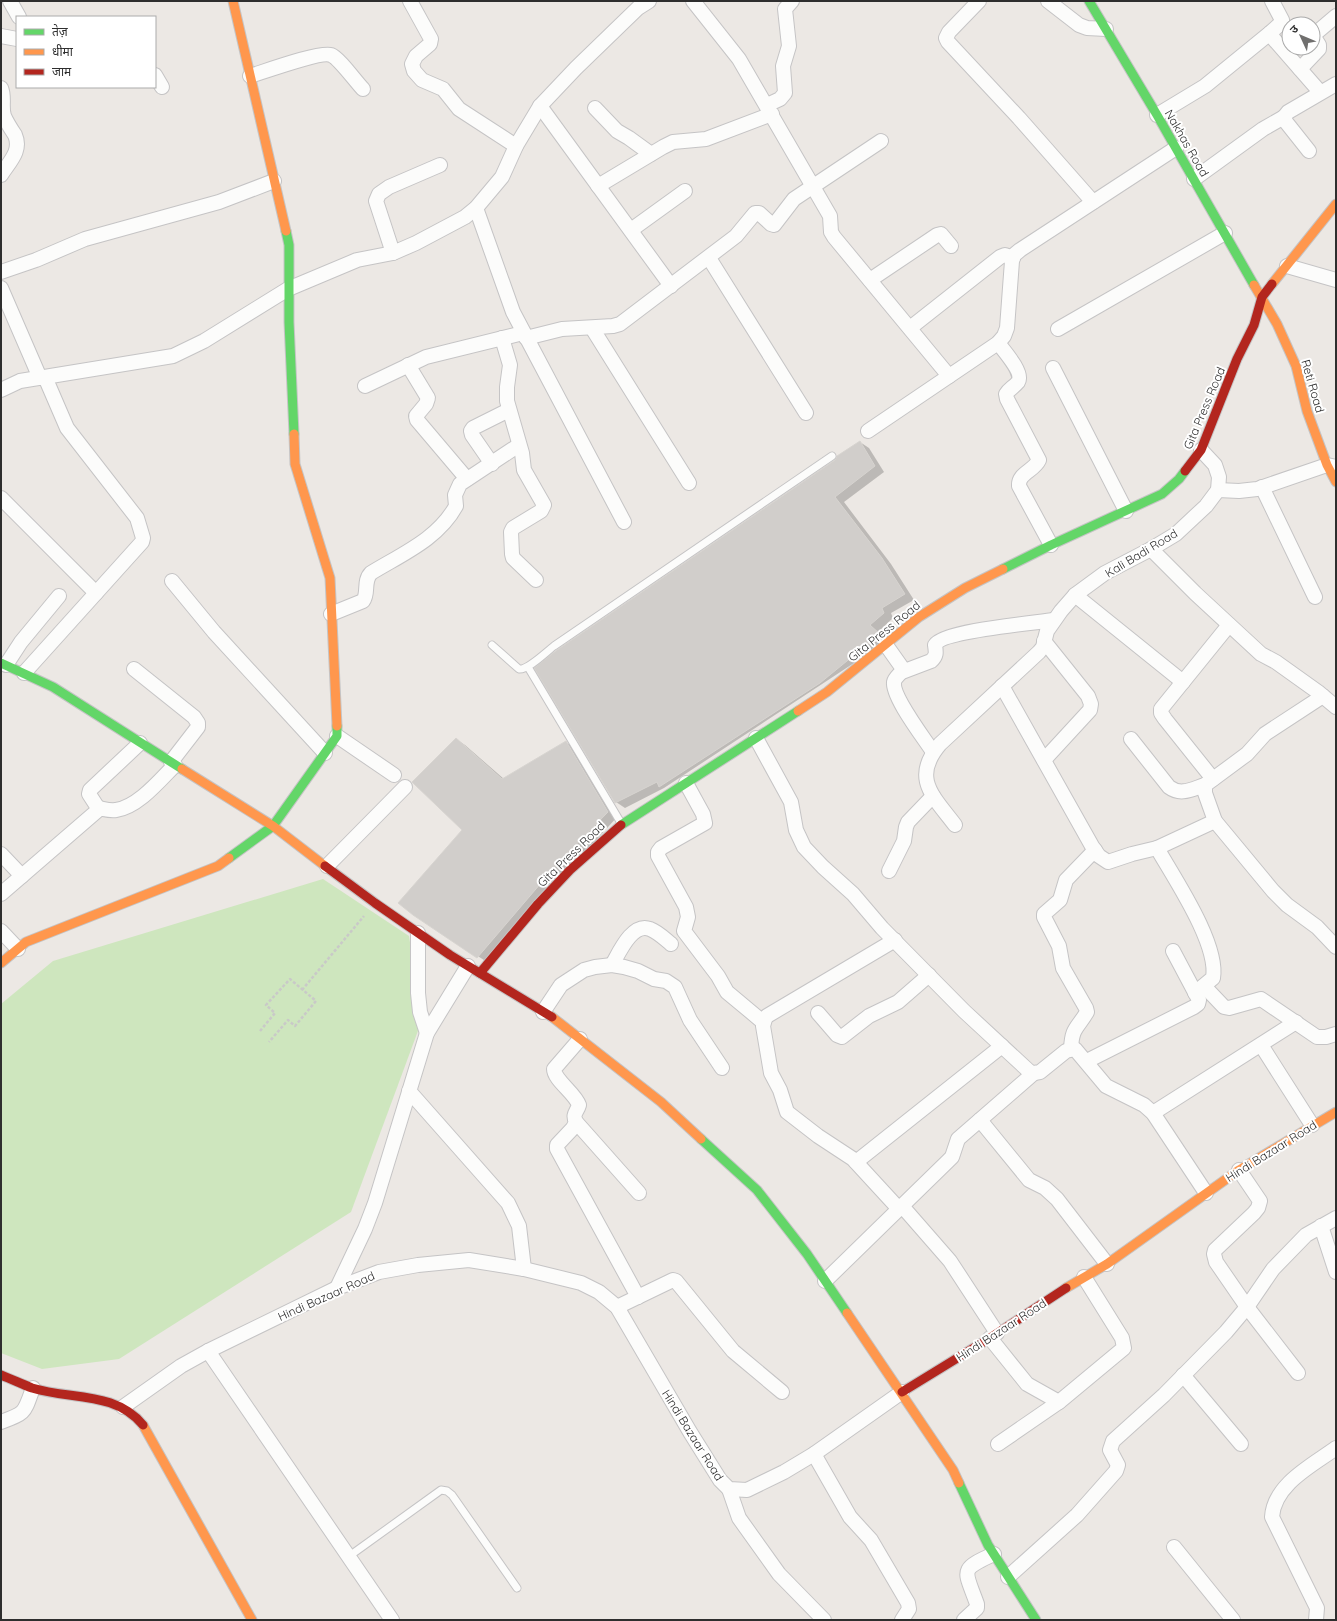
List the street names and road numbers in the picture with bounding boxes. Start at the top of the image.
street label: Nakhas Road [1162,107,1212,179]
street label: Reti Road [1298,358,1328,414]
street label: Gita Press Road [1180,365,1228,451]
street label: Kali Badi Road [1102,525,1180,581]
street label: Gita Press Road [845,597,923,665]
street label: Gita Press Road [534,818,608,890]
street label: Hindi Bazaar Road [1223,1117,1319,1185]
street label: Hindi Bazaar Road [275,1268,377,1324]
street label: Hindi Bazaar Road [953,1295,1049,1365]
street label: Hindi Bazaar Road [659,1387,727,1483]

